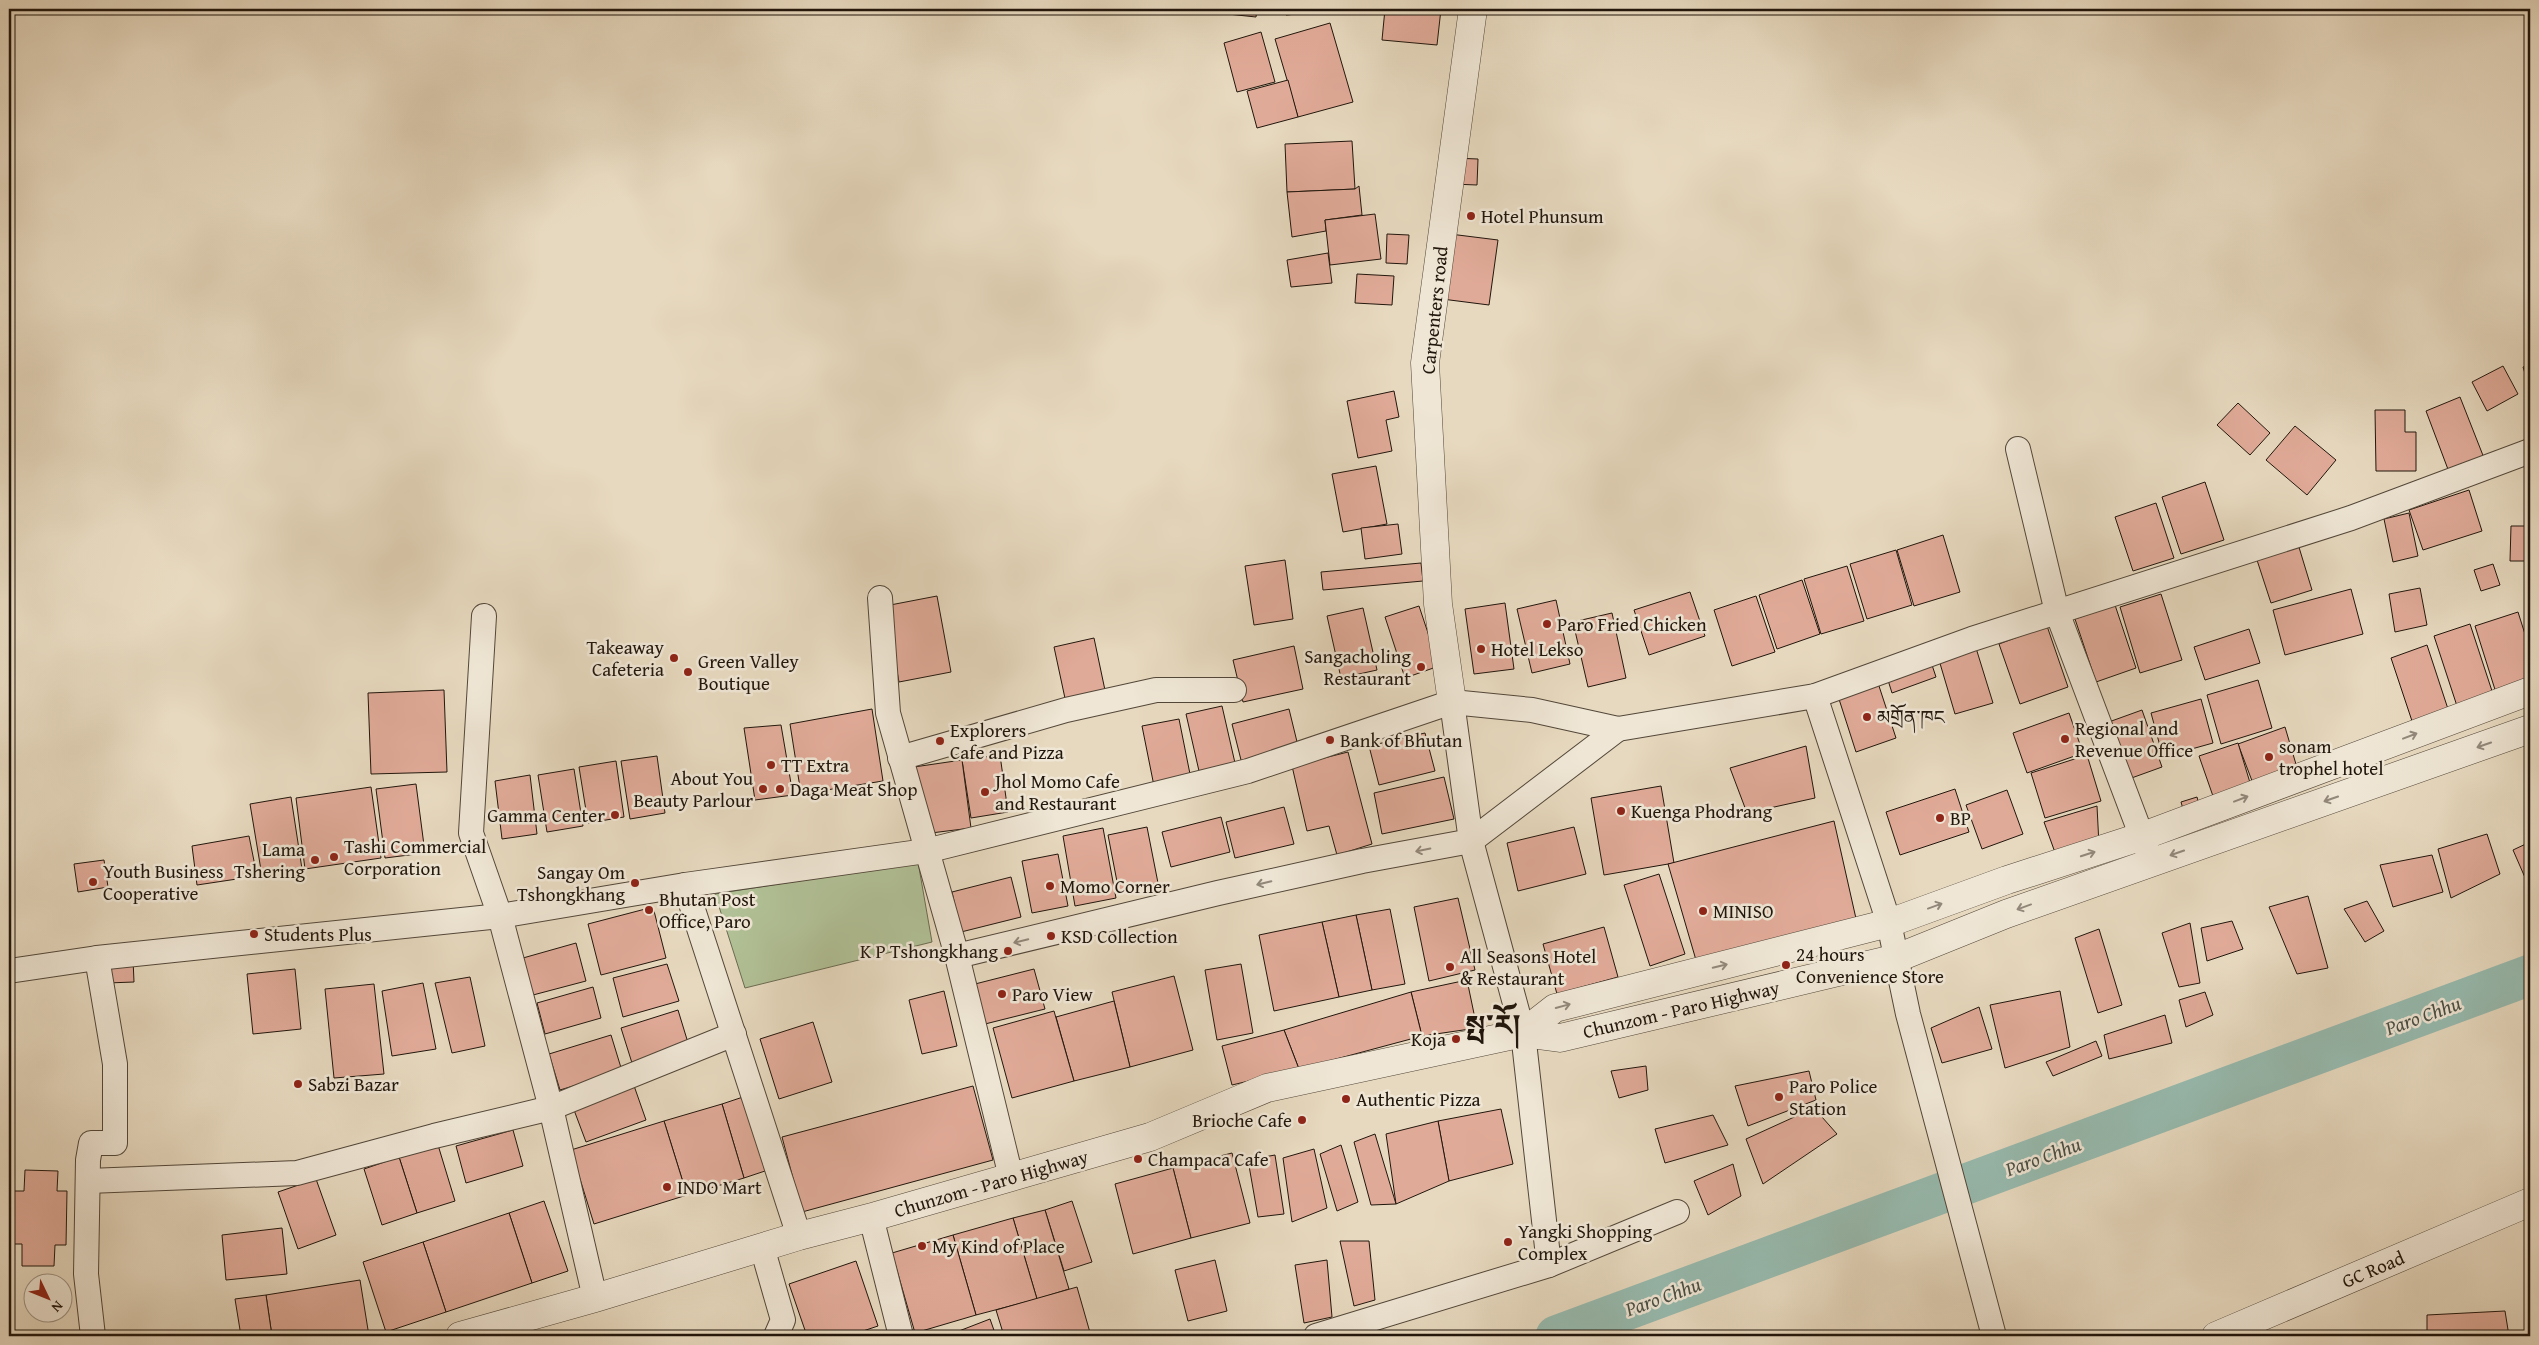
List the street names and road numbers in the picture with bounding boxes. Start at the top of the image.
street label: Carpenters road [1413,244,1455,375]
street label: Chunzom - Paro Highway [1580,973,1782,1045]
street label: Chunzom - Paro Highway [891,1142,1092,1224]
street label: GC Road [2337,1243,2409,1295]

